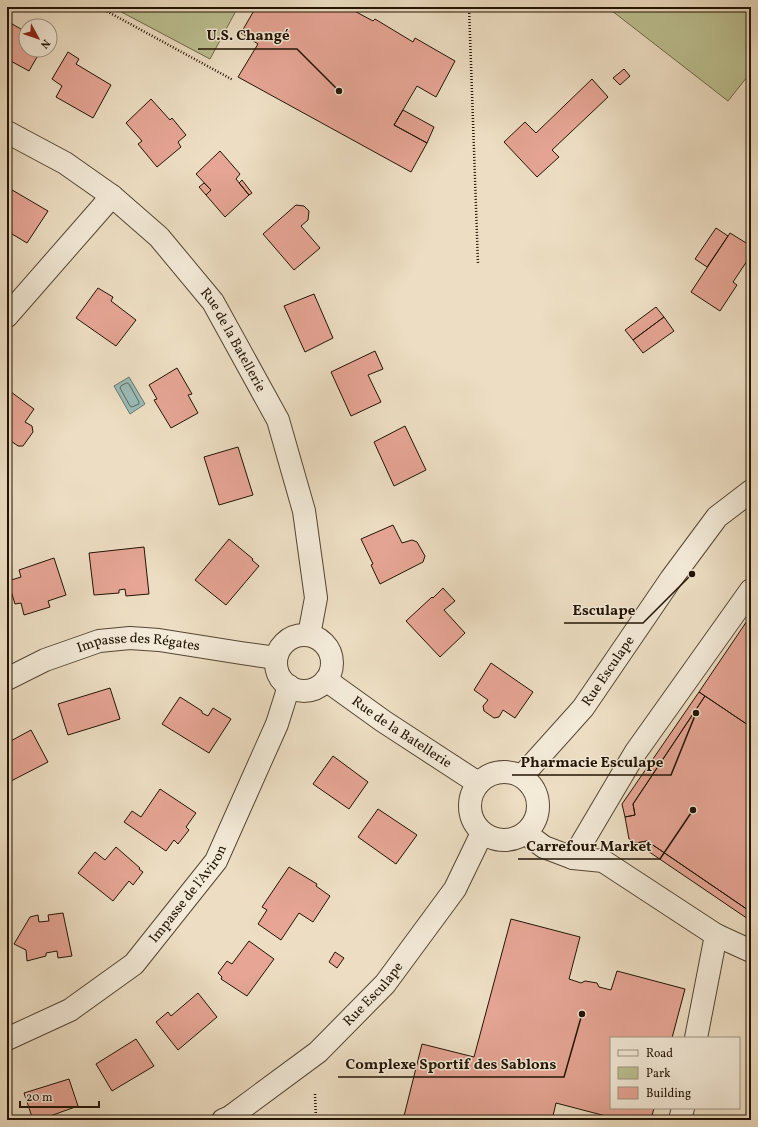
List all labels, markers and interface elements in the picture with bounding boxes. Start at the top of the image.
north arrow [18,18,58,58]
callout: U.S. Changé [198,22,297,49]
text: U.S. Changé [206,26,290,47]
text: N [36,36,53,51]
street label: Rue de la Batellerie [196,284,270,396]
callout: Esculape [564,596,643,623]
text: Esculape [573,601,636,622]
street label: Impasse des Régates [74,629,201,658]
street label: Rue Esculape [577,632,639,710]
street label: Rue de la Batellerie [348,692,456,773]
callout: Pharmacie Esculape [512,748,671,775]
text: Pharmacie Esculape [521,753,664,774]
callout: Carrefour Market [518,832,660,859]
text: Carrefour Market [526,837,652,858]
street label: Impasse de l'Aviron [145,842,231,947]
street label: Rue Esculape [339,958,408,1031]
legend [610,1037,740,1109]
text: Road [646,1046,673,1062]
callout: Complexe Sportif des Sablons [338,1050,564,1077]
text: Complexe Sportif des Sablons [346,1055,556,1076]
text: Park [646,1066,671,1082]
scale bar [20,1083,99,1109]
text: Building [646,1086,691,1102]
text: 20 m [26,1090,53,1106]

